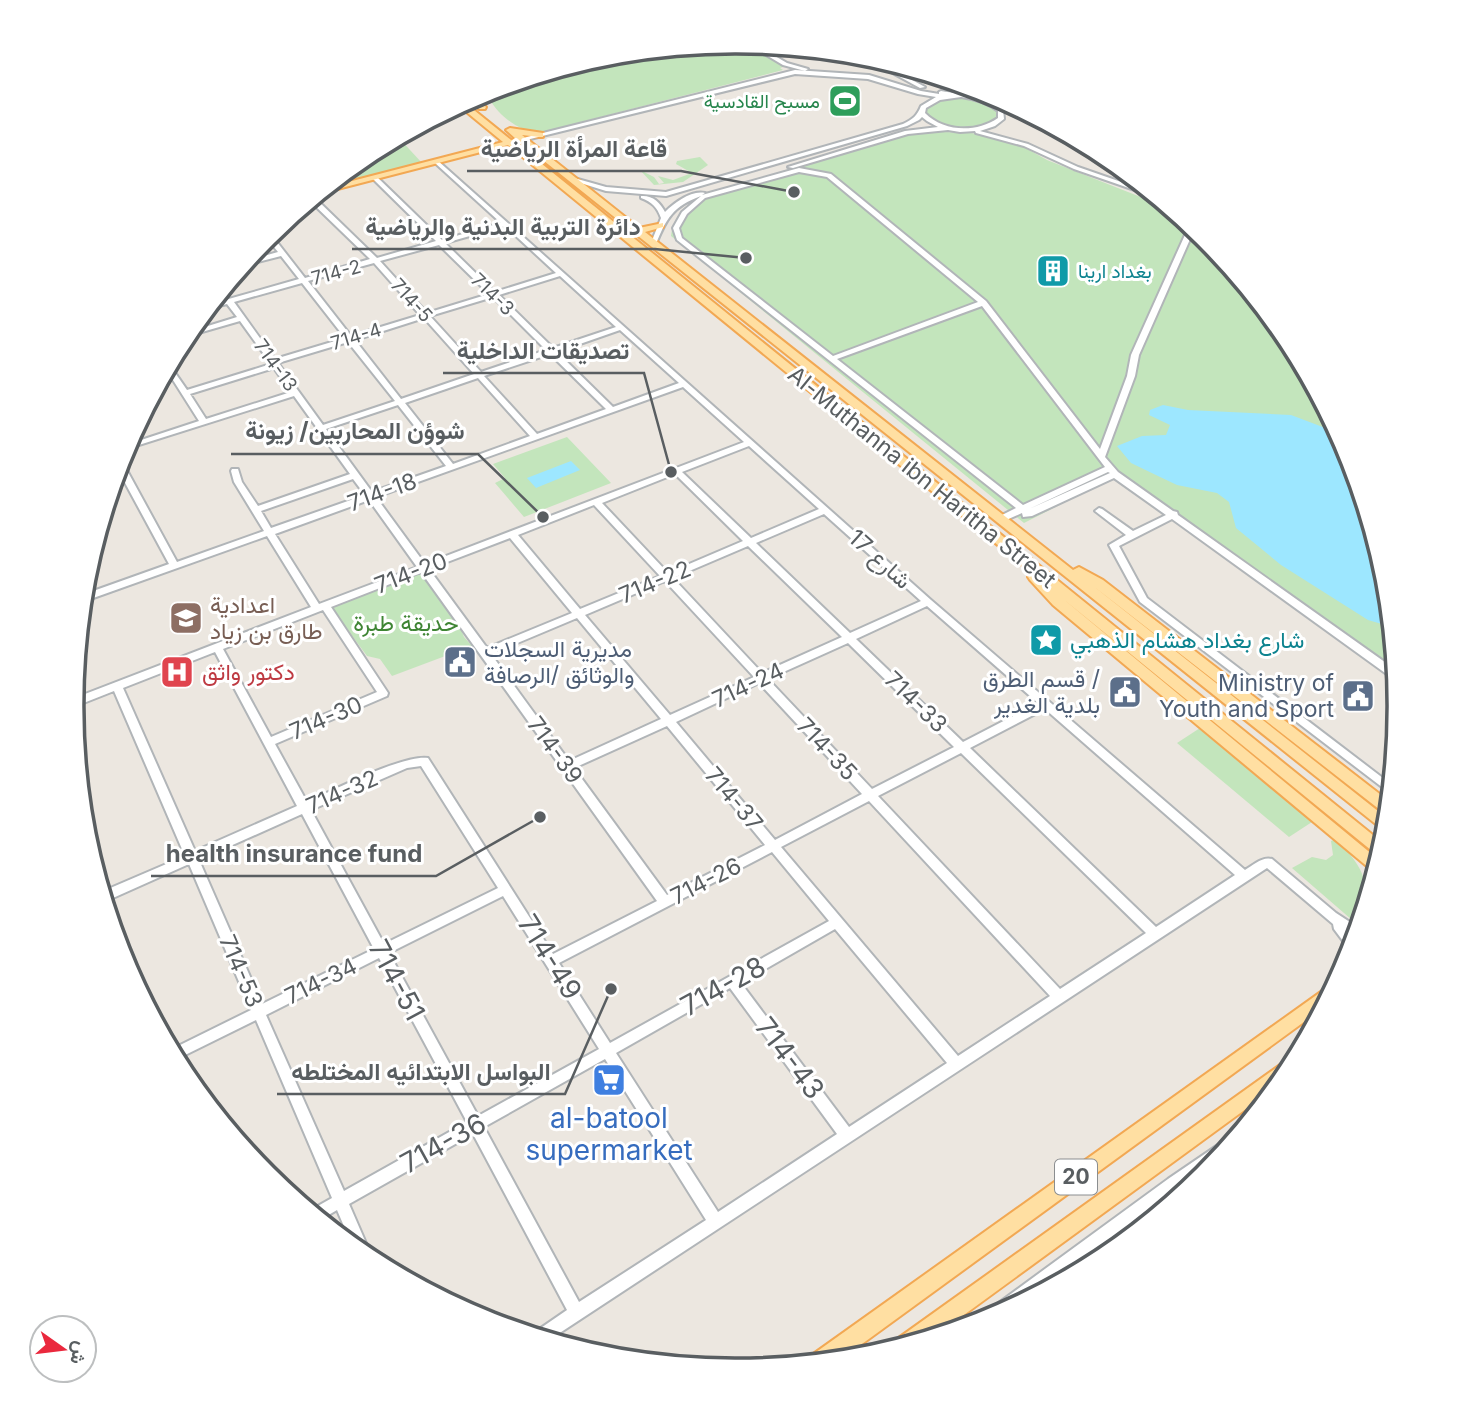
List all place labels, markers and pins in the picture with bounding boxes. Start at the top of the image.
sports icon: مسبح القادسية [826,82,864,120]
place label: مسبح القادسية [704,90,820,115]
callout: قاعة المرأة الرياضية [467,126,681,171]
callout: دائرة التربية البدنية والرياضية [352,204,655,249]
building icon: بغداد ارينا [1034,252,1072,290]
place label: بغداد ارينا [1078,260,1152,283]
callout: تصديقات الداخلية [443,328,644,373]
callout: شوؤن المحاربين/ زيونة [231,409,478,454]
place label: اعدادية طارق بن زياد [210,591,323,646]
school or university icon: اعدادية طارق بن زياد [167,599,205,637]
place icon: شارع بغداد هشام الذهبي [1027,621,1065,659]
place label: شارع بغداد هشام الذهبي [1070,626,1304,659]
place label: مديرية السجلات والوثائق /الرصافة [484,635,634,690]
public building icon: مديرية السجلات والوثائق /الرصافة [441,643,479,681]
hospital icon: دكتور واثق [158,653,196,691]
place label: دكتور واثق [202,658,295,687]
place label: قسم الطرق / بلدية الغدير [983,665,1100,720]
place label: Ministry of Youth and Sport [1159,669,1334,723]
public building icon: قسم الطرق / بلدية الغدير [1106,673,1144,711]
public building icon: Ministry of Youth and Sport [1339,677,1377,715]
callout: health insurance fund [151,831,436,876]
callout: البواسل الابتدائيه المختلطه [277,1049,565,1094]
supermarket icon: al-batool supermarket [590,1061,628,1099]
place label: al-batool supermarket [525,1101,693,1167]

